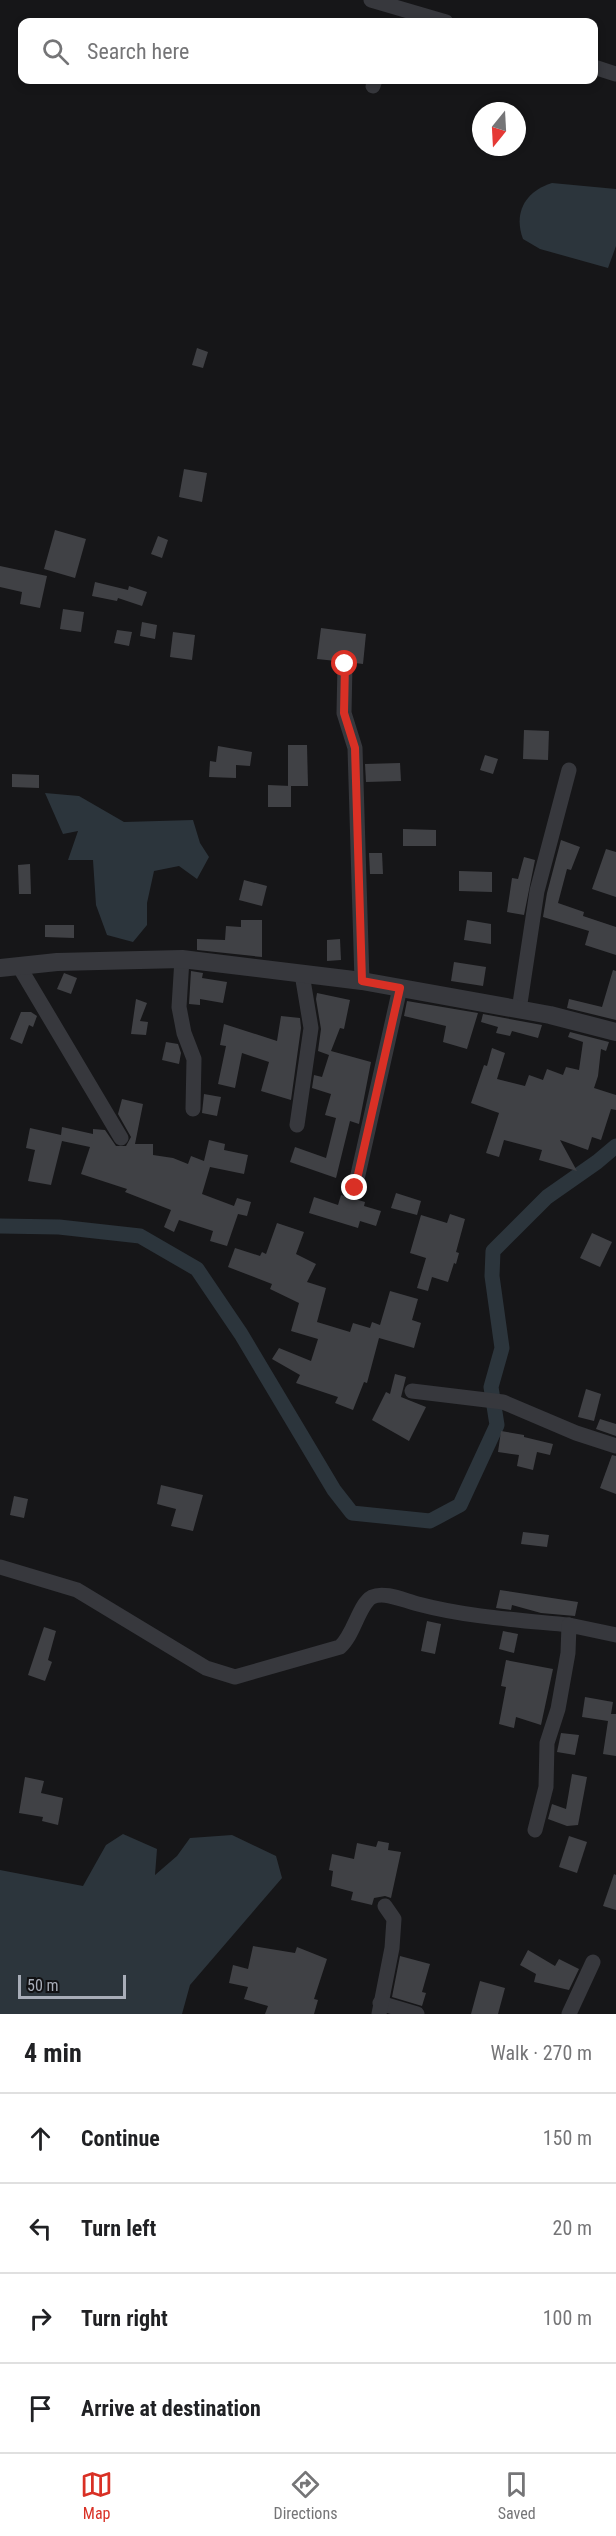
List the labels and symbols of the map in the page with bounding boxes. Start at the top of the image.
north arrow [472,102,526,156]
route start [331,650,357,676]
route end [341,1174,367,1200]
scale bar [18,1972,126,2000]

